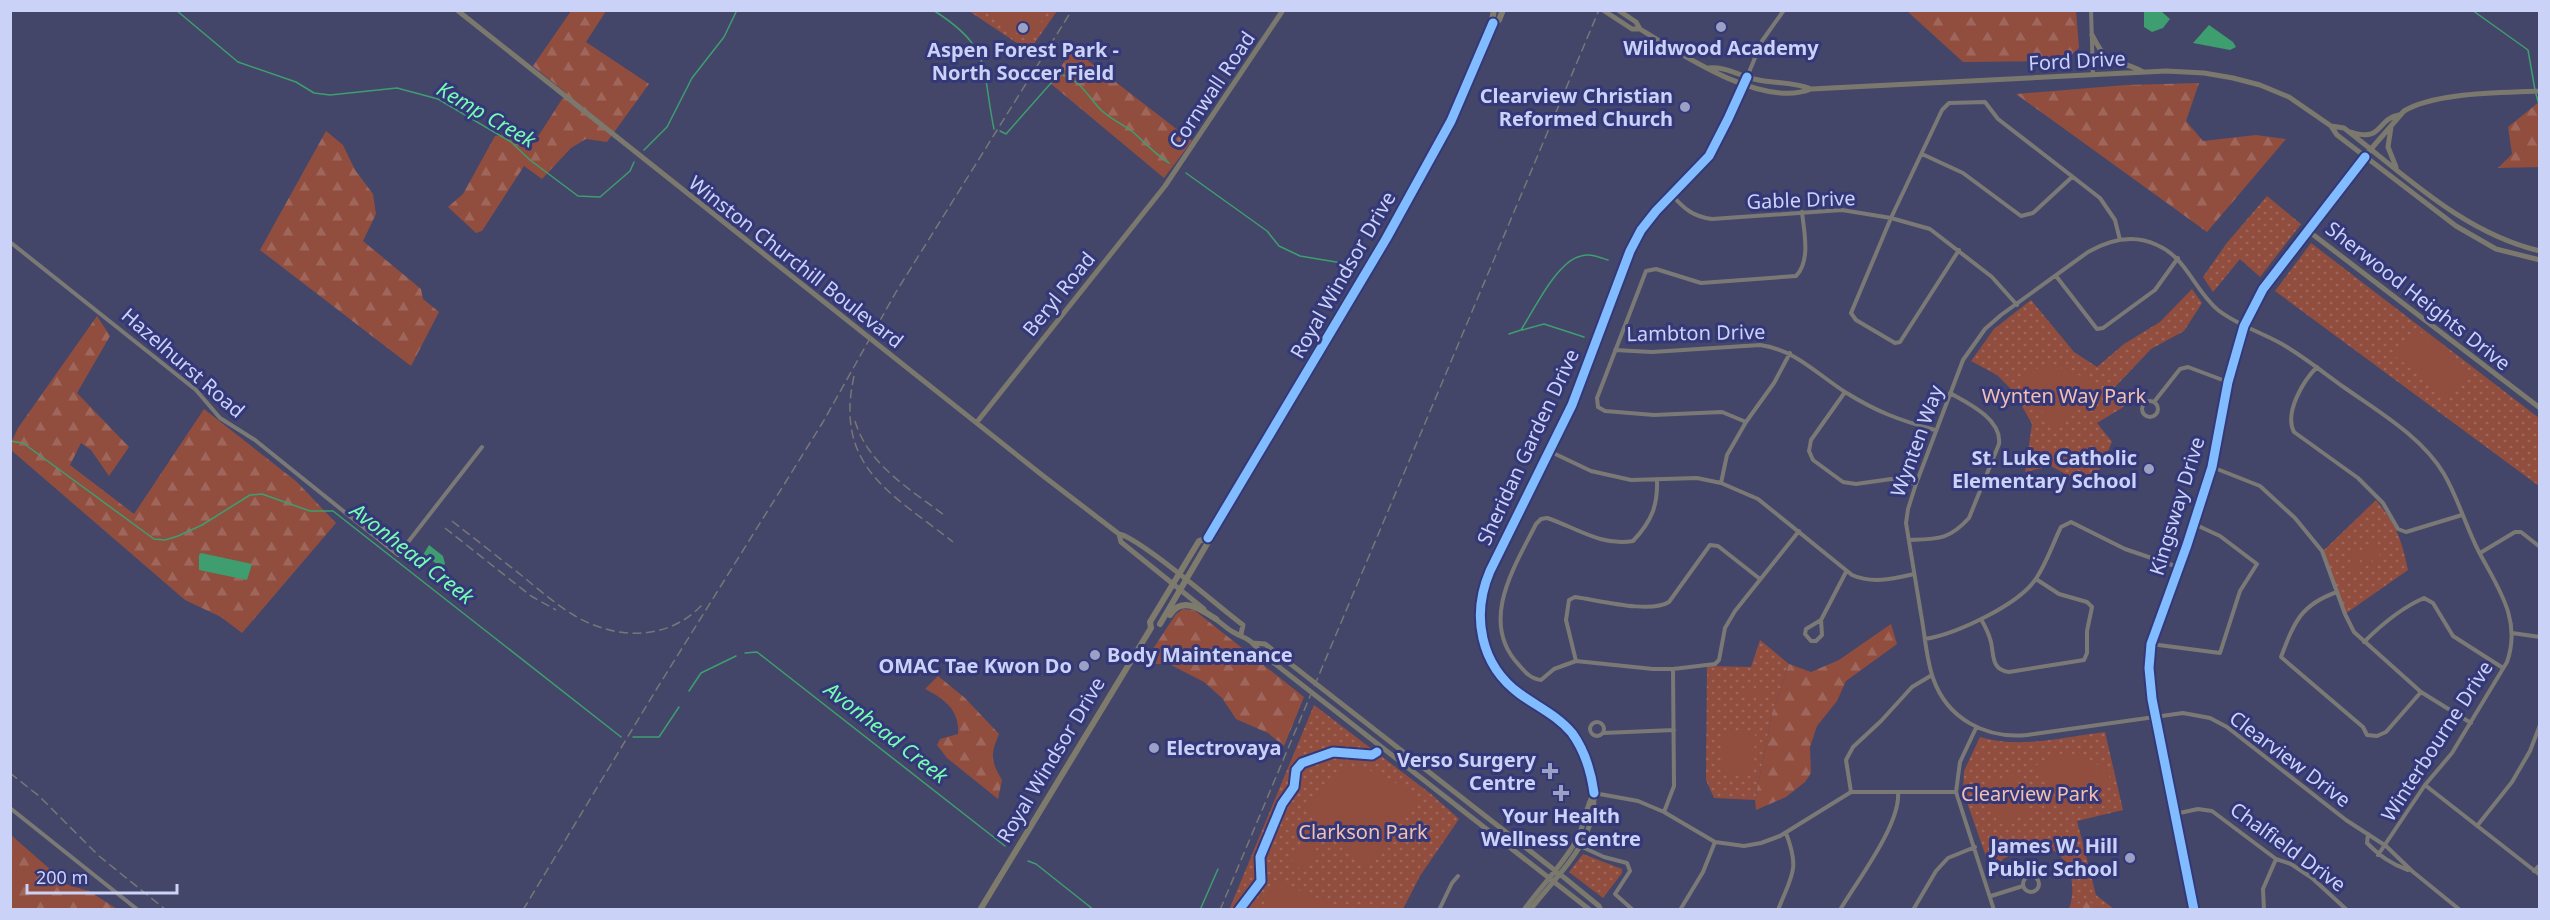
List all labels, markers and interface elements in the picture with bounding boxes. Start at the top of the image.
marker: Wildwood Academy [1714,20,1728,34]
marker: Aspen Forest Park - North Soccer Field [1016,21,1030,35]
street label: Cornwall Road [1162,26,1261,154]
place label: Wildwood Academy [1623,34,1819,61]
place label: Aspen Forest Park - North Soccer Field [927,36,1119,86]
street label: Ford Drive [2028,44,2126,77]
water label: Kemp Creek [432,75,542,155]
place label: Clearview Christian Reformed Church [1480,82,1673,132]
marker: Clearview Christian Reformed Church [1678,100,1692,114]
street label: Winston Churchill Boulevard [683,169,909,354]
street label: Gable Drive [1746,184,1856,215]
street label: Royal Windsor Drive [1284,186,1401,363]
street label: Sherwood Heights Drive [2320,215,2516,376]
street label: Beryl Road [1016,246,1101,341]
street label: Hazelhurst Road [116,302,251,424]
street label: Lambton Drive [1626,318,1766,347]
street label: Sheridan Garden Drive [1470,344,1585,549]
street label: Wynten Way [1884,381,1949,500]
park label: Wynten Way Park [1982,382,2146,409]
street label: Kingsway Drive [2143,433,2210,578]
place label: St. Luke Catholic Elementary School [1952,444,2137,494]
marker: St. Luke Catholic Elementary School [2142,462,2156,476]
water label: Avonhead Creek [344,495,481,611]
place label: Body Maintenance [1107,641,1293,668]
marker: Body Maintenance [1088,648,1102,662]
place label: OMAC Tae Kwon Do [879,652,1072,679]
street label: Winterbourne Drive [2375,655,2499,826]
marker: OMAC Tae Kwon Do [1077,659,1091,673]
street label: Royal Windsor Drive [990,672,1111,848]
water label: Avonhead Creek [818,674,955,790]
street label: Clearview Drive [2224,704,2356,813]
place label: Electrovaya [1166,734,1282,761]
marker: Electrovaya [1147,741,1161,755]
place label: Verso Surgery Centre [1397,746,1537,796]
marker: Verso Surgery Centre [1541,762,1559,780]
park label: Clearview Park [1961,780,2099,807]
marker: Your Health Wellness Centre [1552,784,1570,802]
street label: Chalfield Drive [2225,795,2352,898]
place label: Your Health Wellness Centre [1481,802,1641,852]
park label: Clarkson Park [1298,818,1428,845]
place label: James W. Hill Public School [1987,832,2118,882]
marker: James W. Hill Public School [2123,851,2137,865]
scale bar [27,857,177,895]
text: 200 m [36,865,88,889]

